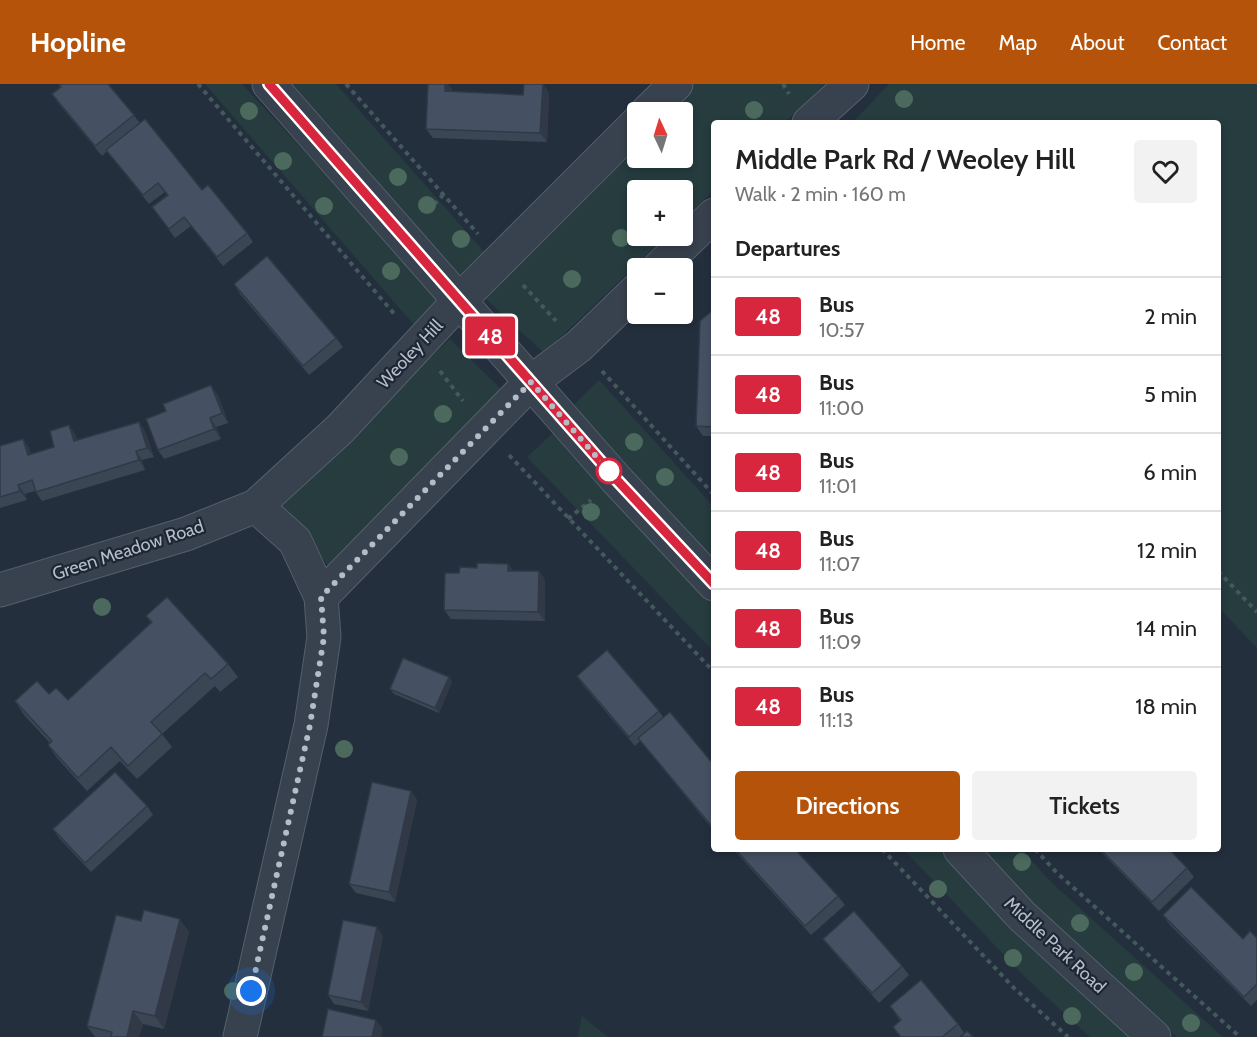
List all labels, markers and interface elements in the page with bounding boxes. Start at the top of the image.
text: Hopline [30,25,126,59]
text: Home [910,30,966,55]
text: Map [999,30,1037,55]
text: About [1070,30,1124,55]
text: Contact [1157,30,1227,55]
north arrow [627,102,693,168]
map controls [627,102,693,324]
button: heart [1134,140,1197,203]
text: Middle Park Rd / Weoley Hill [735,142,1075,176]
button: + [627,180,693,246]
text: Walk · 2 min · 160 m [735,182,906,206]
text: Departures [735,235,840,262]
button: − [627,258,693,324]
text: Bus [819,291,854,318]
text: 2 min [1144,303,1197,330]
text: 48 [755,304,781,329]
street label: Weoley Hill [372,314,448,393]
line badge: 48 [463,316,517,356]
text: 10:57 [819,318,865,342]
text: 48 [477,324,503,349]
text: Bus [819,369,854,396]
text: 5 min [1144,381,1197,408]
text: 48 [755,382,781,407]
text: 11:00 [819,396,864,420]
text: Bus [819,447,854,474]
unlabelled marker [596,458,622,484]
text: 6 min [1143,459,1197,486]
text: 48 [755,460,781,485]
text: 11:01 [819,474,857,498]
street label: Green Meadow Road [49,515,207,585]
text: Bus [819,525,854,552]
text: 12 min [1137,537,1197,564]
text: 48 [755,538,781,563]
text: 11:07 [819,552,860,576]
text: Bus [819,603,854,630]
text: 14 min [1136,615,1197,642]
text: 48 [755,616,781,641]
text: 11:09 [819,630,862,654]
text: Bus [819,681,854,708]
text: 18 min [1135,693,1197,720]
text: 48 [755,694,781,719]
text: 11:13 [819,708,854,732]
button: Directions [735,771,960,840]
button: Tickets [972,771,1197,840]
street label: Middle Park Road [1000,892,1110,998]
your location [236,976,266,1006]

